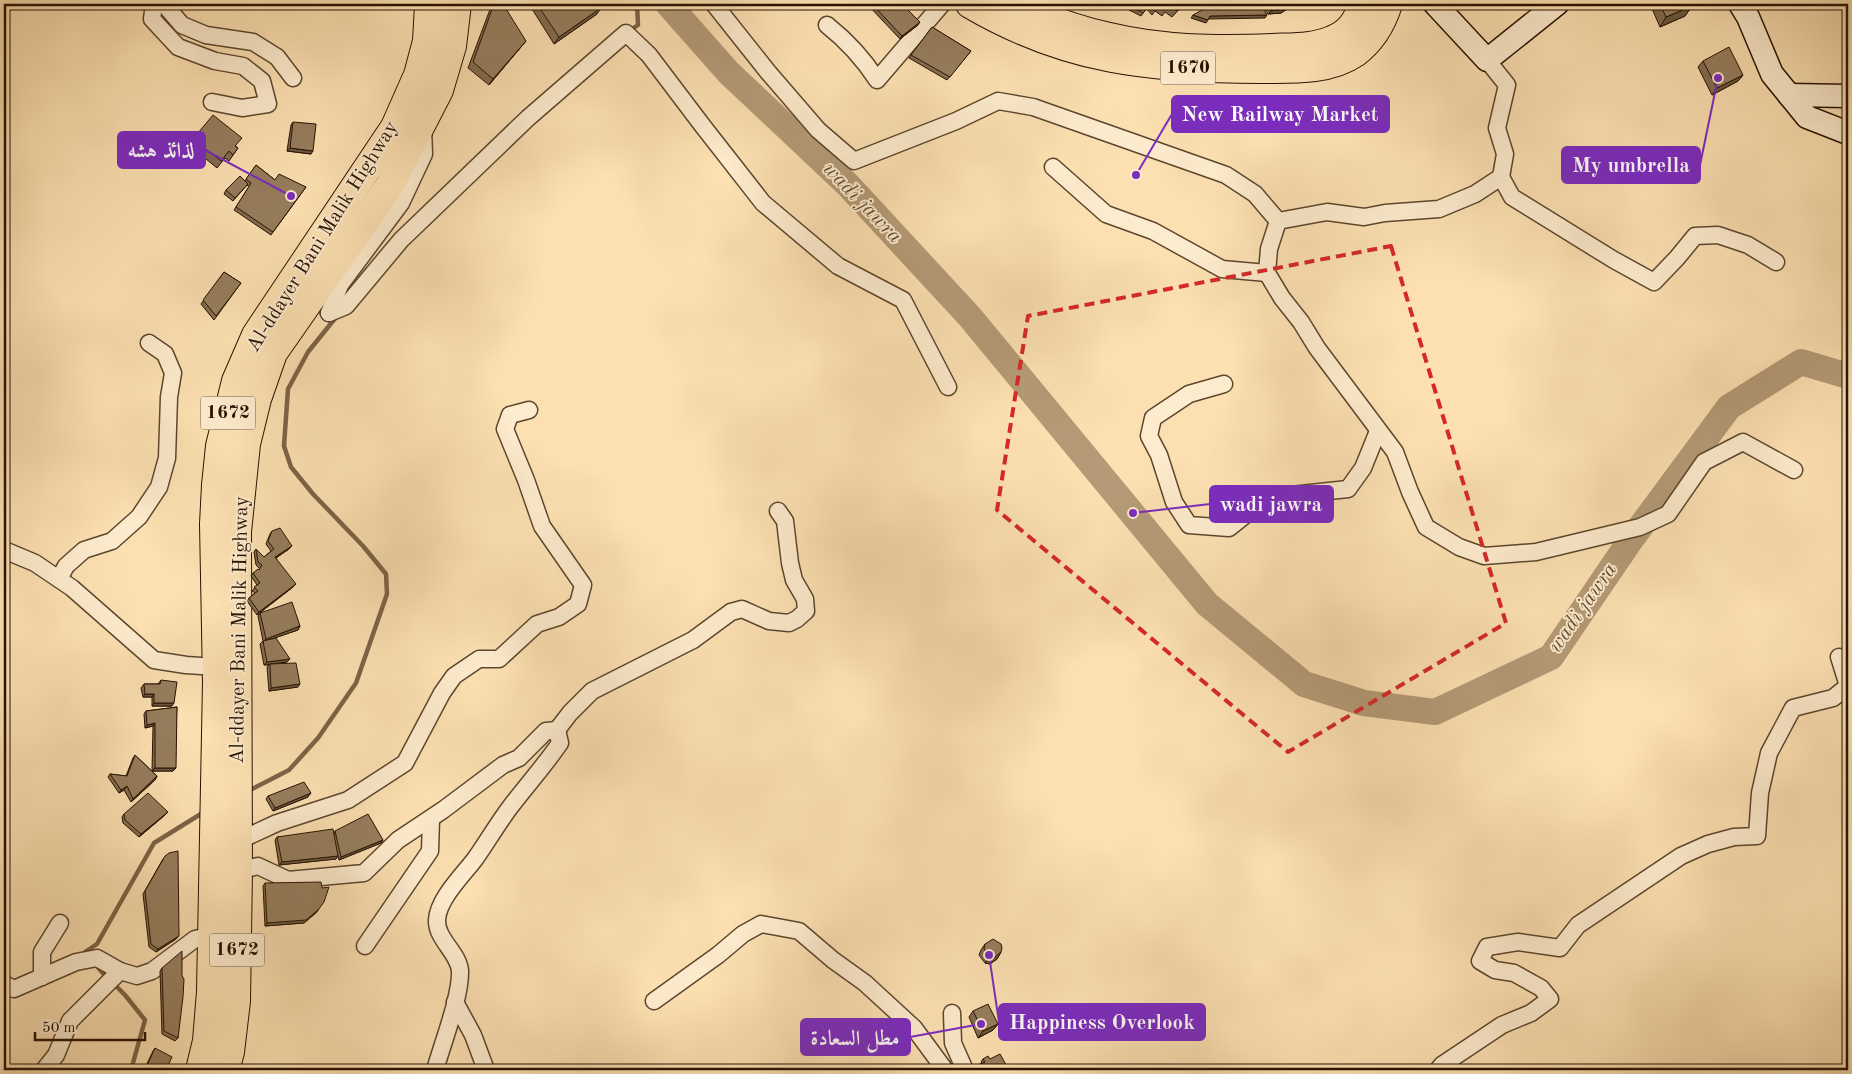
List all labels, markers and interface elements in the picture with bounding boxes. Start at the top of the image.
road number: 1670 [1160,52,1216,84]
callout: New Railway Market [1172,96,1389,132]
text: New Railway Market [1182,105,1379,126]
street label: Al-ddayer Bani Malik Highway [244,118,403,356]
callout: لذائذ هشه [118,132,205,168]
text: لذائذ هشه [128,141,194,162]
callout: My umbrella [1562,147,1700,183]
text: My umbrella [1572,156,1690,177]
water label: wadi jawra [818,158,906,248]
road number: 1672 [200,396,256,429]
callout: wadi jawra [1210,486,1333,522]
street label: Al-ddayer Bani Malik Highway [228,495,252,764]
text: wadi jawra [1220,495,1323,516]
water label: wadi jawra [1545,559,1621,657]
road number: 1672 [210,934,264,966]
callout: Happiness Overlook [999,1004,1205,1040]
scale bar [35,1009,145,1041]
text: Happiness Overlook [1009,1013,1195,1034]
callout: مطل السعادة [801,1019,910,1055]
text: 50 m [42,1021,76,1036]
text: مطل السعادة [811,1028,900,1053]

